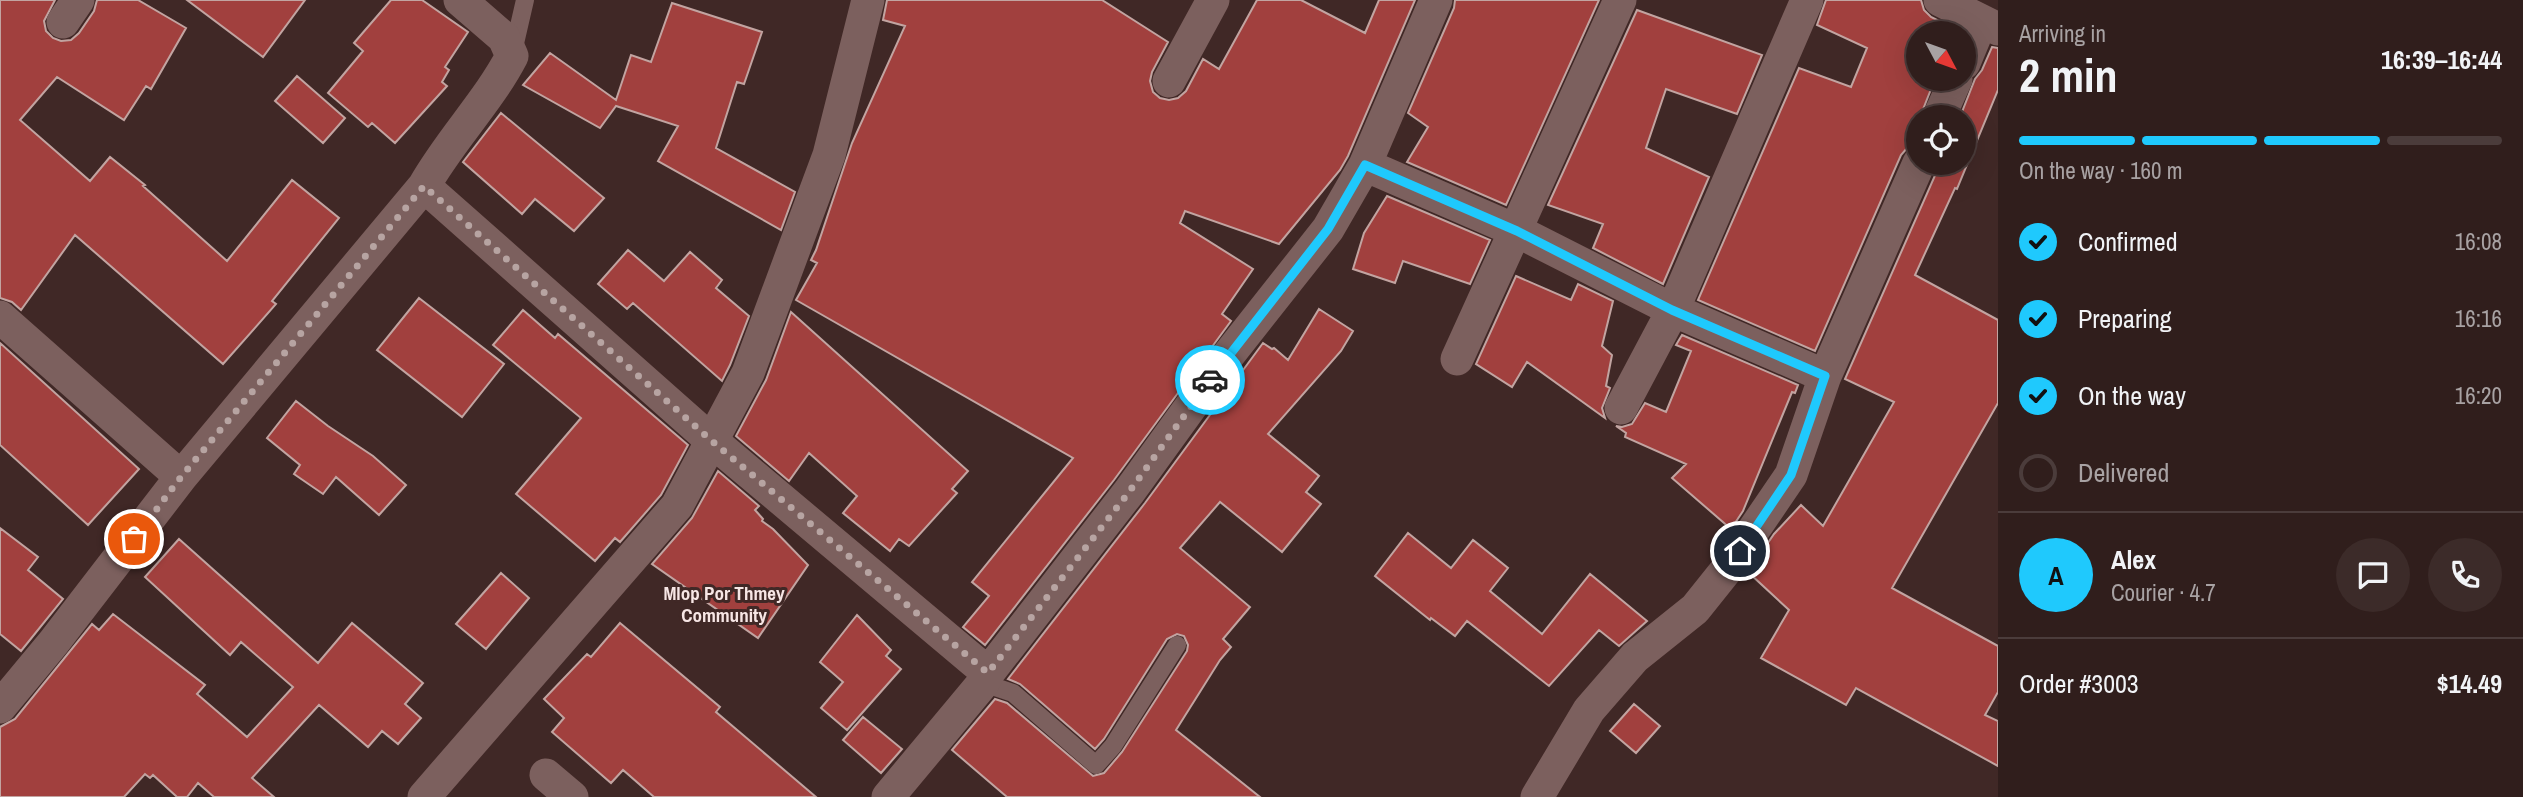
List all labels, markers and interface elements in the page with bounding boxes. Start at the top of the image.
text: Arriving in [2019,18,2106,49]
north arrow [1906,21,1976,91]
map controls [1906,21,1976,175]
text: 16:39–16:44 [2381,42,2502,77]
text: 2 min [2019,44,2118,106]
button: locate [1906,105,1976,175]
text: On the way · 160 m [2019,155,2183,186]
icon: check [2019,223,2057,261]
text: Confirmed [2078,224,2178,259]
text: 16:08 [2455,226,2502,257]
icon: check [2019,300,2057,338]
text: Preparing [2078,301,2172,336]
text: 16:16 [2455,303,2502,334]
courier [1175,345,1245,415]
icon: car [1191,361,1229,399]
icon: check [2019,377,2057,415]
text: On the way [2078,378,2186,413]
text: 16:20 [2455,380,2502,411]
text: Delivered [2078,455,2169,490]
pin [104,509,164,569]
icon: bag [115,520,153,558]
pin [1710,521,1770,581]
icon: home [1721,532,1759,570]
button: chat [2336,538,2410,612]
button: phone [2428,538,2502,612]
text: Alex [2111,542,2156,577]
text: A [2048,558,2064,593]
text: Courier · 4.7 [2111,577,2216,608]
district label: Mlop Por Thmey Community [663,580,785,628]
text: Order #3003 [2019,666,2139,701]
text: $14.49 [2437,666,2502,701]

